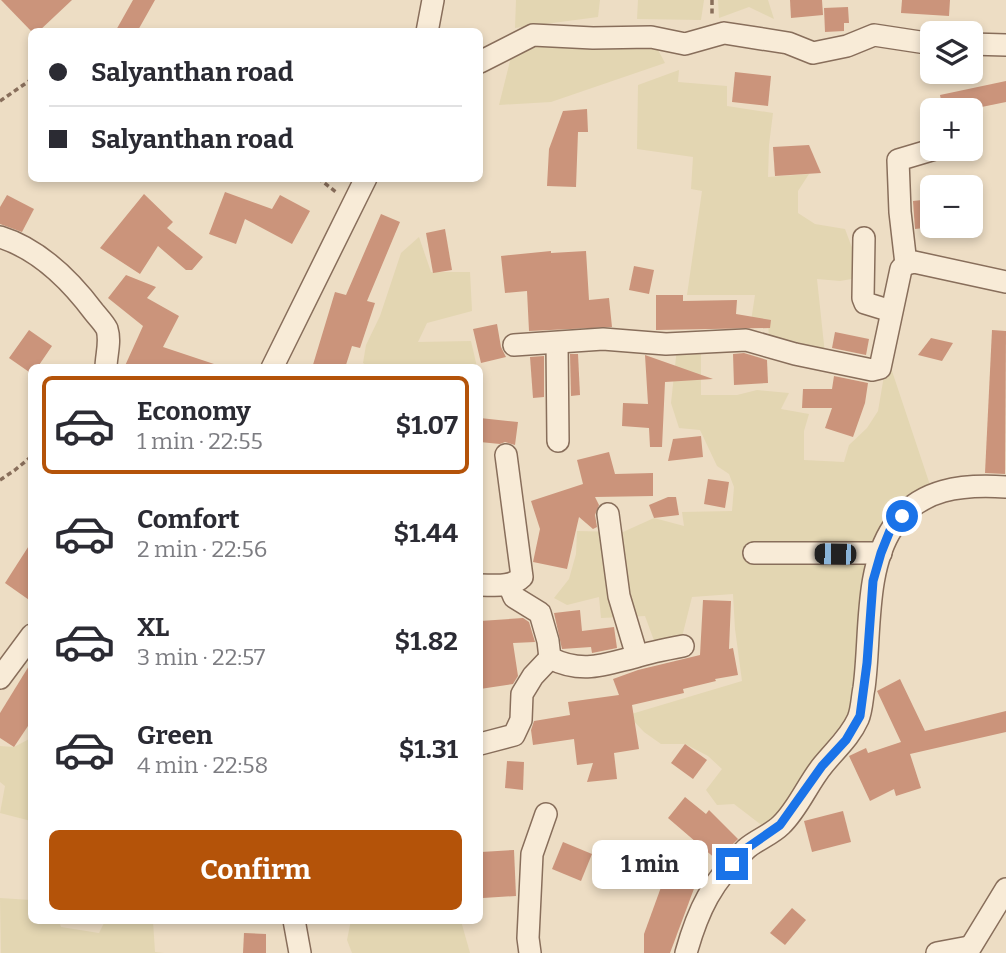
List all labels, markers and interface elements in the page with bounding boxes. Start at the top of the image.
map controls [920,21,983,238]
button: layers [920,21,983,84]
text: Salyanthan road [91,57,293,88]
button: + [920,98,983,161]
text: Salyanthan road [91,124,293,155]
button: − [920,175,983,238]
icon: car [53,394,116,457]
text: Economy [137,396,251,427]
text: $1.07 [396,410,458,441]
text: 1 min · 22:55 [137,427,263,455]
route start [886,500,918,532]
icon: car [53,502,116,565]
text: Comfort [137,504,240,535]
text: $1.44 [393,518,458,549]
text: 2 min · 22:56 [137,535,267,563]
car [814,543,857,565]
icon: car [53,610,116,673]
text: XL [137,612,169,643]
text: $1.82 [395,626,458,657]
text: 3 min · 22:57 [137,643,265,671]
icon: car [53,718,116,781]
text: Green [137,720,213,751]
text: $1.31 [399,734,458,765]
text: 4 min · 22:58 [137,751,268,779]
button: Confirm [49,830,462,910]
callout: 1 min [592,840,708,888]
route end [716,848,748,880]
text: 1 min [621,850,679,878]

